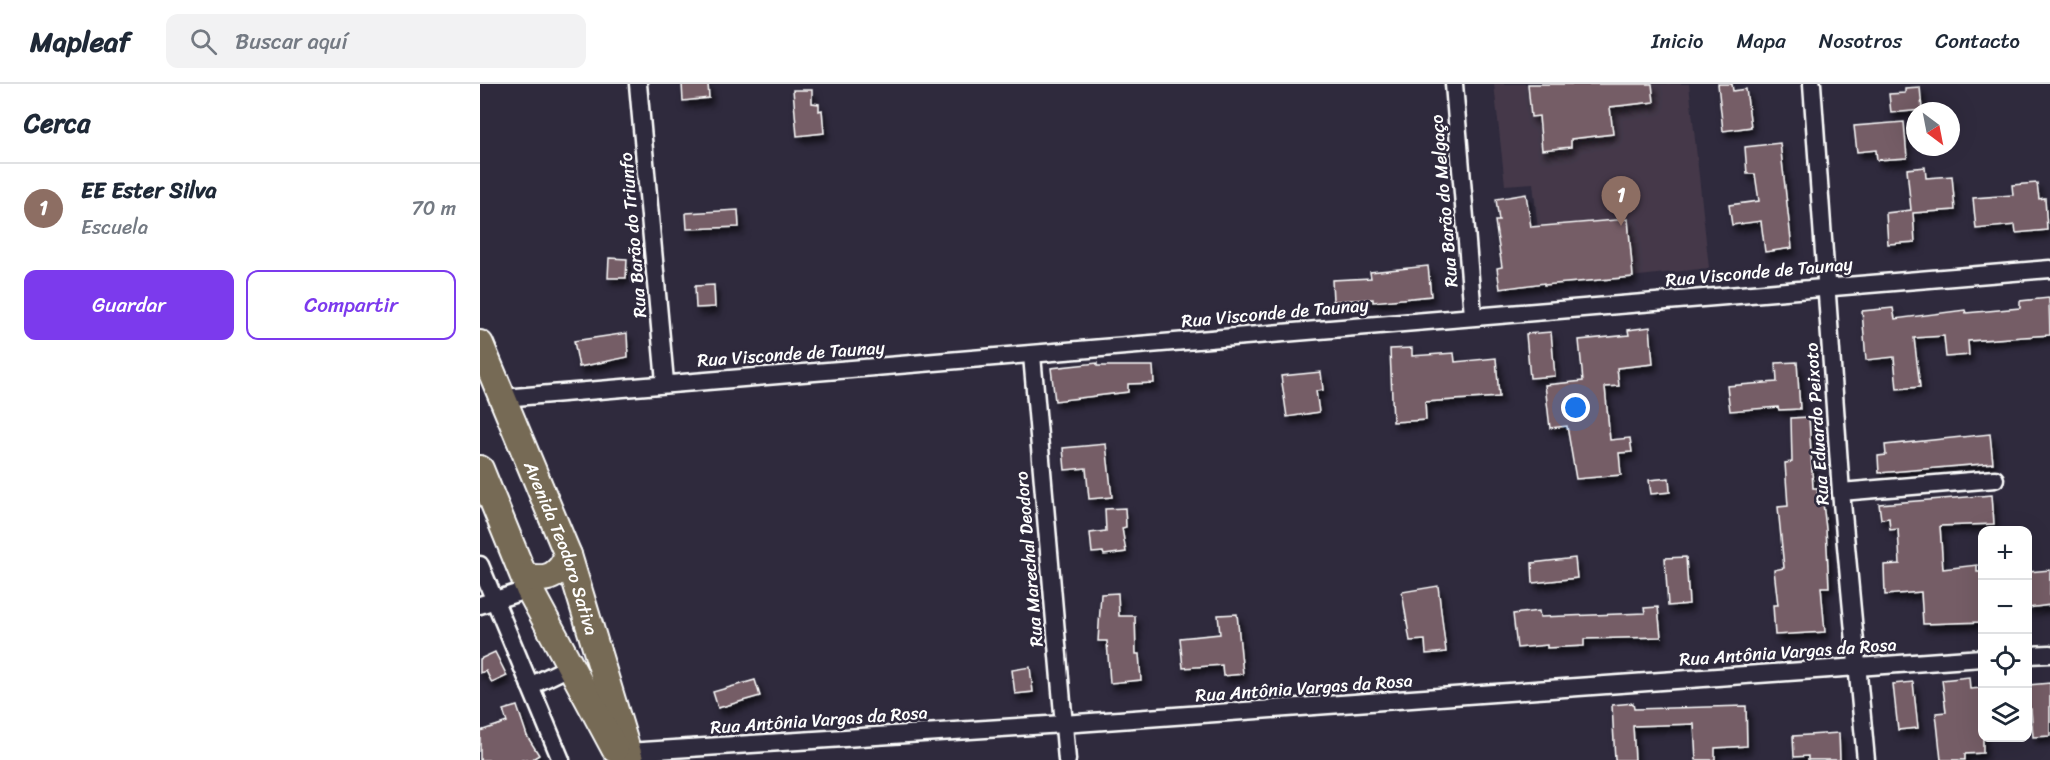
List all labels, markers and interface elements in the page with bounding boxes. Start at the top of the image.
search box [166,14,586,68]
text: Mapleaf [30,17,130,66]
text: Buscar aquí [235,22,347,61]
text: Inicio [1651,22,1703,60]
text: Mapa [1736,22,1786,60]
text: Nosotros [1819,22,1902,60]
text: Contacto [1935,22,2020,60]
icon: search [187,25,220,58]
text: Cerca [24,100,90,146]
north arrow [1906,102,1960,156]
street label: Rua Barão do Melgaço [1421,113,1467,289]
street label: Rua Barão do Triunfo [610,151,656,319]
text: EE Ester Silva [81,171,217,210]
pin: 1 [1602,176,1640,226]
text: 1 [39,191,48,226]
text: 70 m [411,191,456,226]
text: Escuela [81,210,148,245]
street label: Rua Visconde de Taunay [1664,248,1854,296]
button: Guardar [24,270,234,340]
button: Compartir [246,270,456,340]
street label: Rua Visconde de Taunay [1180,289,1370,337]
street label: Rua Visconde de Taunay [696,331,886,377]
street label: Rua Eduardo Peixoto [1795,342,1839,506]
your location [1561,393,1590,422]
street label: Avenida Teodoro Sativa [514,455,607,639]
street label: Rua Marechal Deodoro [1005,470,1053,648]
map controls [1978,526,2032,742]
button: + [1978,526,2032,580]
button: − [1978,580,2032,634]
street label: Rua Antônia Vargas da Rosa [1678,628,1898,676]
button: locate [1978,634,2032,688]
street label: Rua Antônia Vargas da Rosa [1194,664,1414,712]
button: layers [1978,688,2032,742]
street label: Rua Antônia Vargas da Rosa [709,696,929,744]

